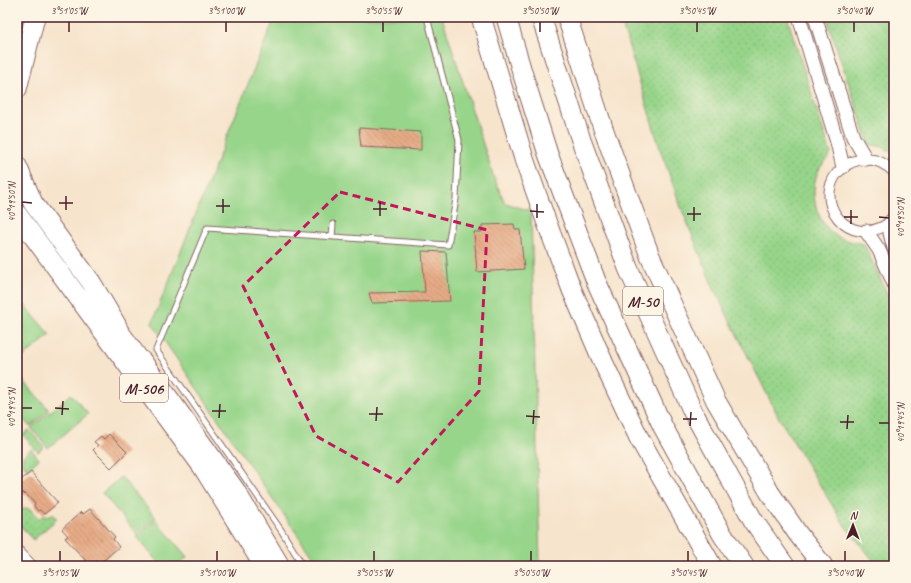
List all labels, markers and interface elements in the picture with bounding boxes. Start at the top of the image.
text: 3°51'05"W [51,4,89,17]
text: 3°51'00"W [208,4,246,17]
text: 3°50'55"W [365,4,403,17]
text: 3°50'50"W [522,4,560,17]
text: 3°50'45"W [679,4,717,17]
text: 3°50'40"W [836,4,874,17]
text: 40°19'50"N [5,180,18,222]
text: 40°19'50"N [894,196,907,238]
road number: M-50 [623,287,663,315]
road number: M-506 [120,374,168,402]
text: 40°19'45"N [5,386,18,428]
text: 40°19'45"N [894,401,907,443]
north arrow [833,505,873,545]
text: N [850,508,859,522]
text: 3°51'05"W [42,566,80,579]
text: 3°51'00"W [199,566,237,579]
text: 3°50'55"W [356,566,394,579]
text: 3°50'50"W [513,566,551,579]
text: 3°50'45"W [670,566,708,579]
text: 3°50'40"W [827,566,865,579]

